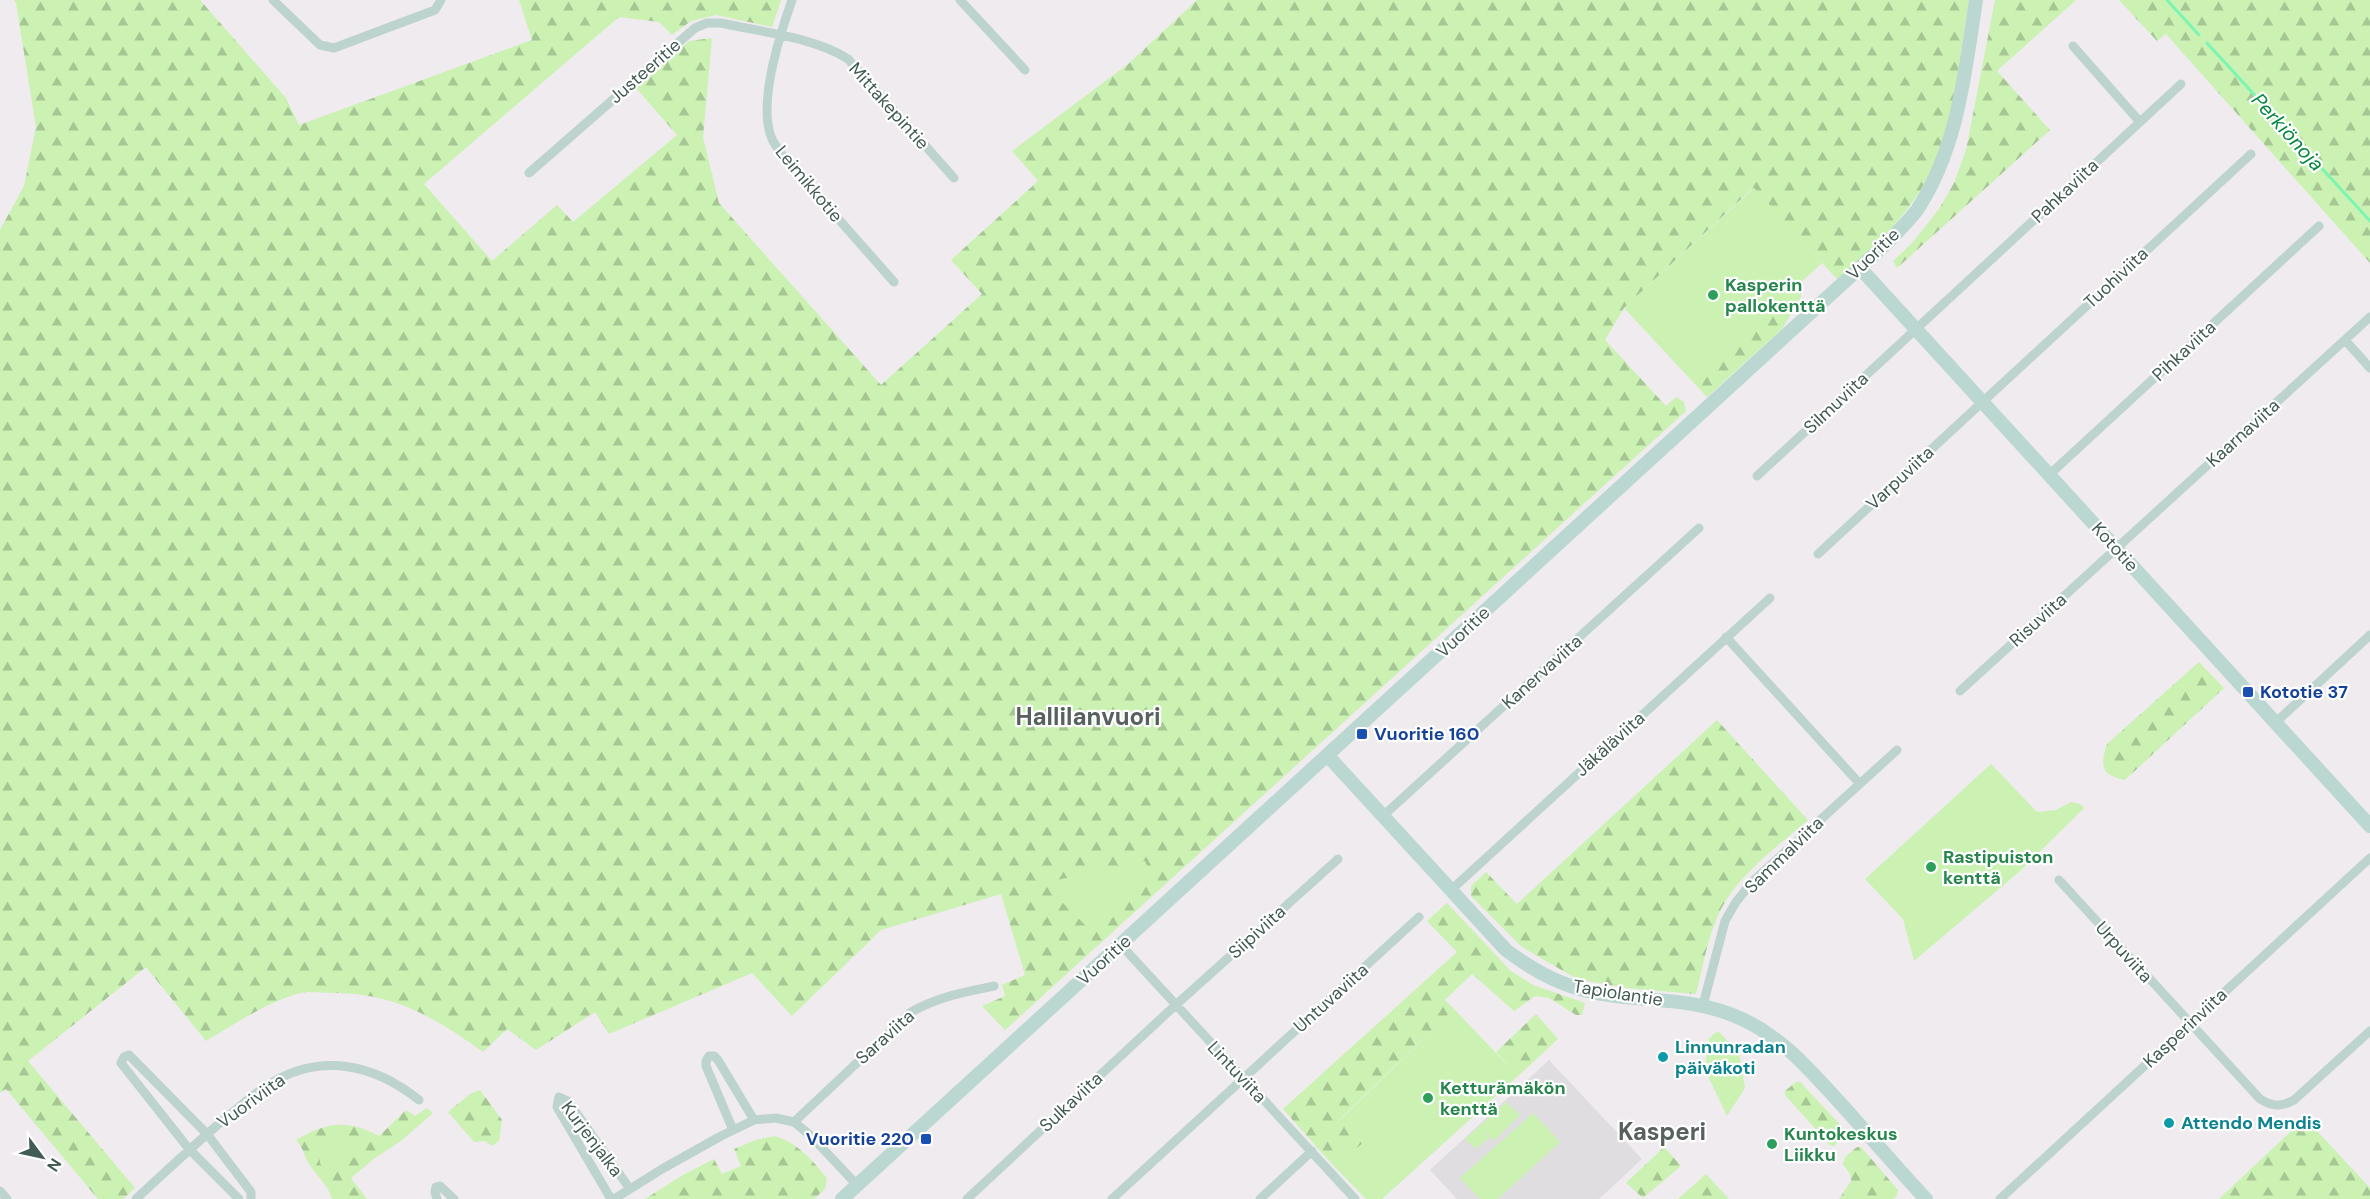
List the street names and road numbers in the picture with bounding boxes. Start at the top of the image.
street label: Justeeritie [604,33,686,109]
street label: Mittakepintie [843,57,935,155]
street label: Leimikkotie [770,141,848,227]
street label: Pahkaviita [2026,154,2104,228]
street label: Vuoritie [1841,223,1905,285]
street label: Tuohiviita [2079,242,2153,314]
street label: Pihkaviita [2147,315,2221,387]
street label: Silmuviita [1799,367,1873,439]
street label: Kaarnaviita [2201,394,2285,472]
street label: Varpuviita [1861,441,1939,515]
street label: Kototie [2086,517,2144,577]
street label: Risuviita [2004,588,2072,652]
street label: Vuoritie [1431,601,1495,663]
street label: Kanervaviita [1497,629,1587,715]
street label: Jäkäläviita [1570,706,1650,782]
street label: Sammalviita [1739,811,1829,899]
street label: Siipiviita [1223,900,1291,964]
street label: Urpuviita [2090,916,2158,988]
street label: Vuoritie [1072,929,1136,991]
street label: Untuvaviita [1288,958,1374,1038]
street label: Tapiolantie [1571,974,1665,1012]
street label: Kasperinviita [2138,983,2232,1073]
street label: Saraviita [850,1004,920,1070]
street label: Lintuviita [1202,1036,1272,1108]
street label: Sulkaviita [1034,1067,1108,1137]
street label: Vuoriviita [212,1068,290,1134]
street label: Kurjenjalka [556,1096,628,1182]

